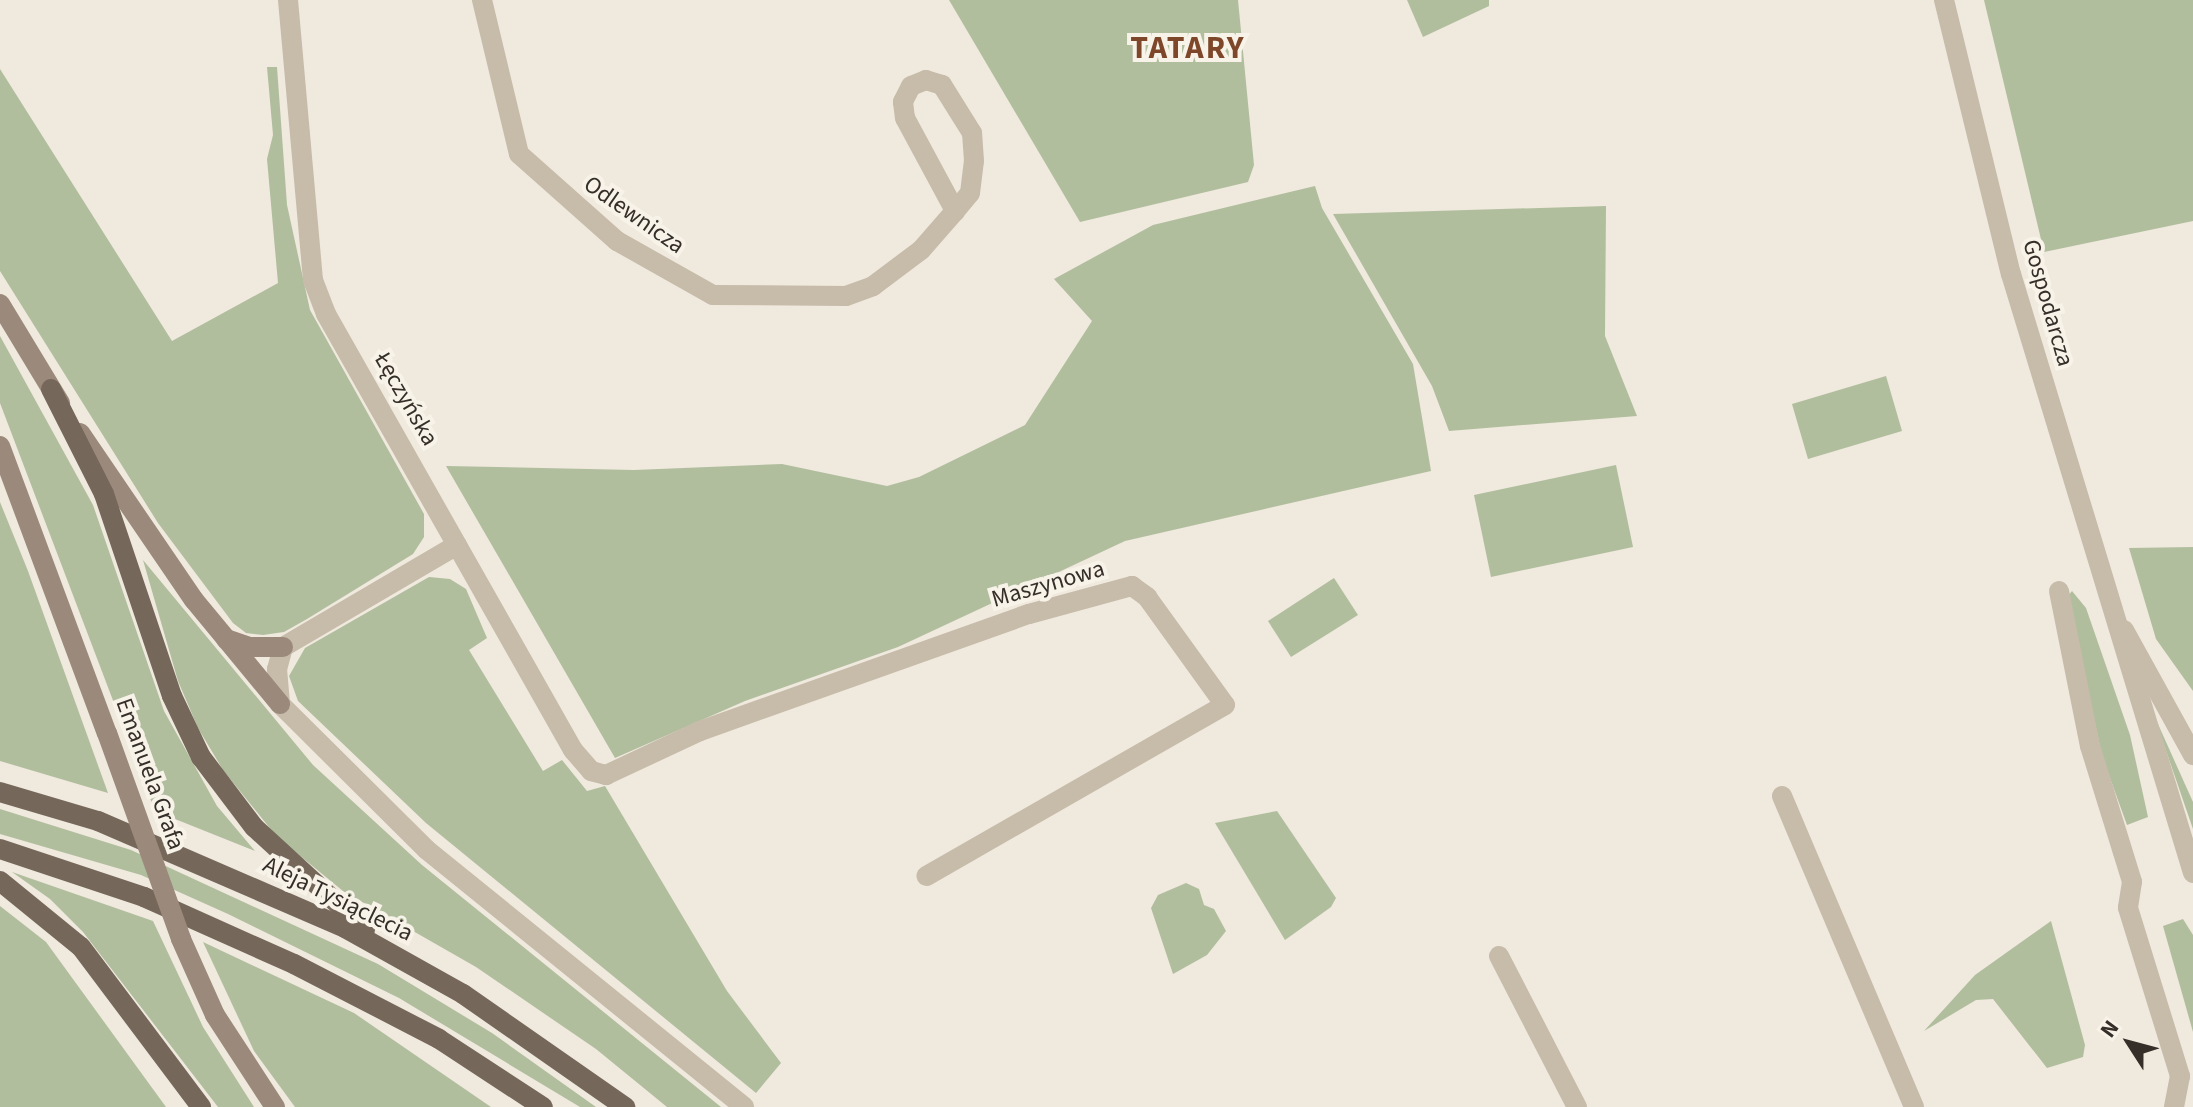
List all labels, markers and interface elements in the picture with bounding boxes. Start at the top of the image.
district label: TATARY [1130,29,1246,67]
street label: Odlewnicza [578,170,690,260]
street label: Gospodarcza [2016,236,2080,370]
street label: Łęczyńska [368,347,444,451]
street label: Maszynowa [988,554,1108,614]
street label: Emanuela Grafa [109,694,191,854]
street label: Aleja Tysiąclecia [258,850,418,948]
north arrow [2089,1003,2169,1083]
text: N [2092,1014,2127,1044]

